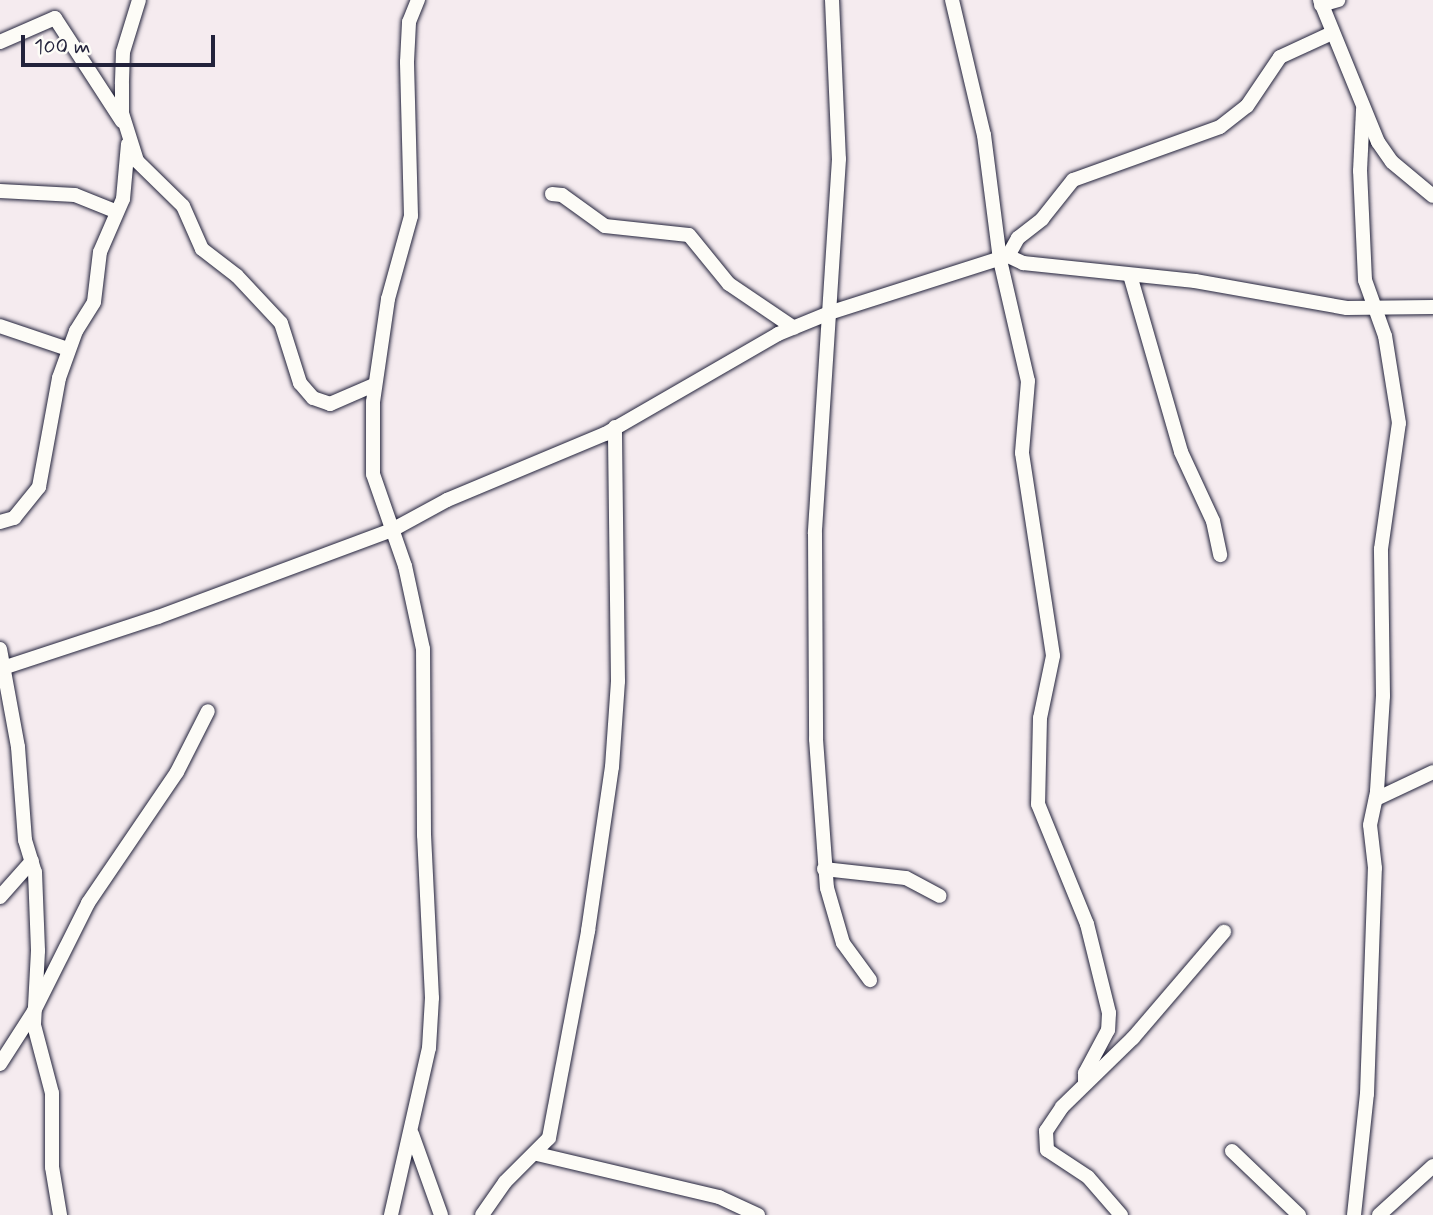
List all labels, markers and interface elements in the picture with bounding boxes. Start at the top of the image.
scale bar [24,21,219,65]
text: 100 m [34,33,90,61]

